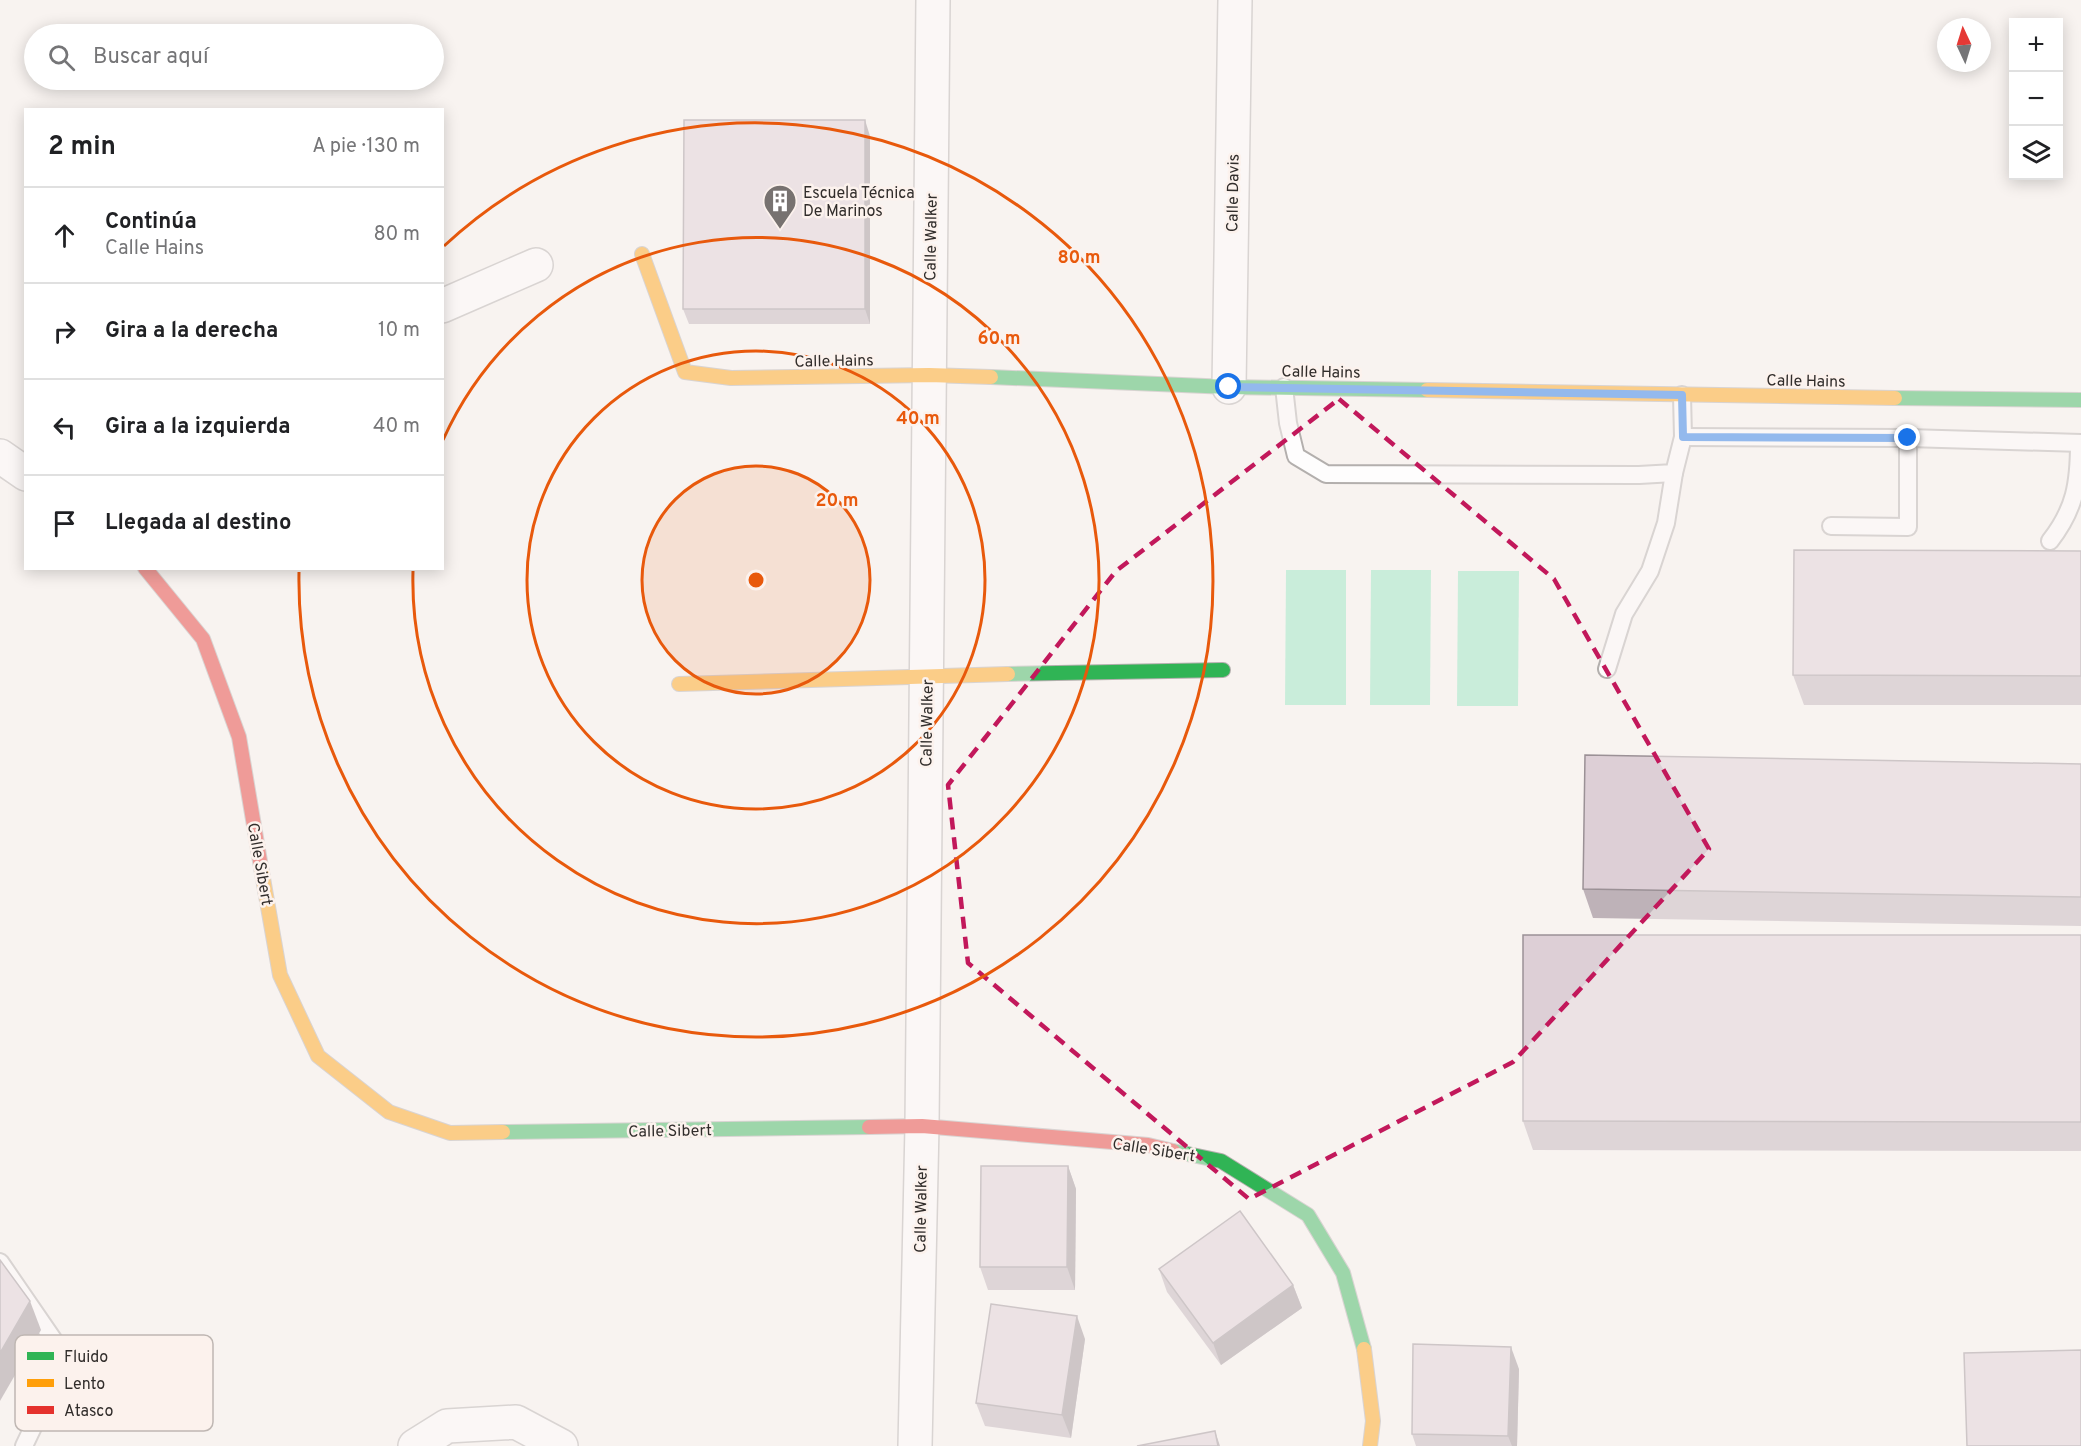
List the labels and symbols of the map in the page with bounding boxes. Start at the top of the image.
north arrow [1937,18,1991,72]
street label: Calle Davis [1223,154,1245,232]
building icon: Escuela Técnica De Marinos [762,183,798,230]
place label: Escuela Técnica De Marinos [803,184,915,222]
street label: Calle Walker [921,193,943,281]
text: 80 m [1057,247,1101,270]
text: 60 m [977,328,1021,351]
street label: Calle Hains [794,351,874,373]
street label: Calle Hains [1281,362,1361,384]
street label: Calle Hains [1766,371,1846,393]
route start [1215,373,1241,399]
text: 40 m [896,408,940,431]
route end [1894,424,1920,450]
text: 20 m [815,490,859,513]
centre of rings [746,570,766,590]
street label: Calle Walker [917,679,939,767]
street label: Calle Sibert [242,821,276,907]
street label: Calle Sibert [628,1121,712,1143]
street label: Calle Sibert [1111,1135,1197,1167]
street label: Calle Walker [911,1165,933,1253]
legend [15,1335,213,1431]
text: Fluido [64,1348,108,1368]
text: Lento [64,1375,105,1395]
text: Atasco [64,1402,113,1422]

